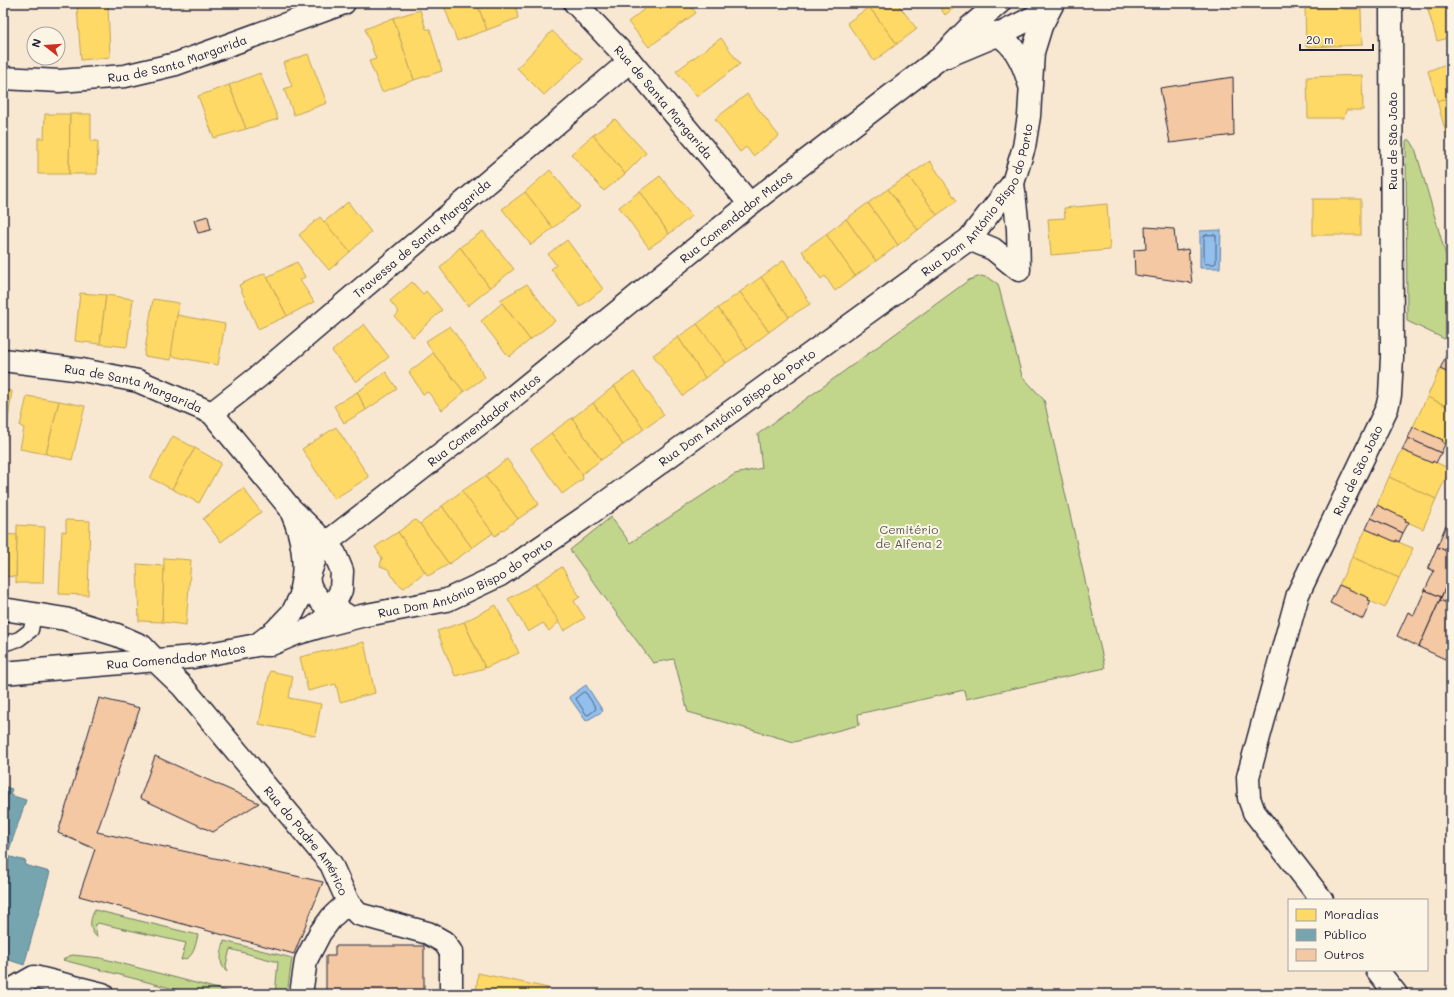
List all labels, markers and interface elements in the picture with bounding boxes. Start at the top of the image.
north arrow [26,26,66,66]
scale bar [1300,26,1373,52]
street label: Rua de Santa Margarida [107,31,249,85]
text: 20 m [1306,31,1334,47]
text: N [28,37,44,49]
street label: Rua de Santa Margarida [611,42,717,162]
street label: Rua de São João [1384,92,1400,190]
street label: Rua Dom António Bispo do Porto [918,123,1036,279]
street label: Rua Comendador Matos [676,166,796,266]
street label: Travessa de Santa Margarida [349,175,494,301]
street label: Rua Dom António Bispo do Porto [655,345,818,469]
street label: Rua de Santa Margarida [63,360,205,416]
street label: Rua Comendador Matos [424,370,544,470]
street label: Rua de São João [1329,423,1386,518]
park label: Cemitério de Alfena 2 [876,521,942,551]
street label: Rua Dom António Bispo do Porto [377,534,555,621]
street label: Rua Comendador Matos [106,639,247,672]
street label: Rua do Padre Américo [261,782,352,898]
legend [1288,899,1428,971]
text: Moradias [1324,906,1379,922]
text: Público [1324,926,1366,942]
text: Outros [1324,946,1364,962]

